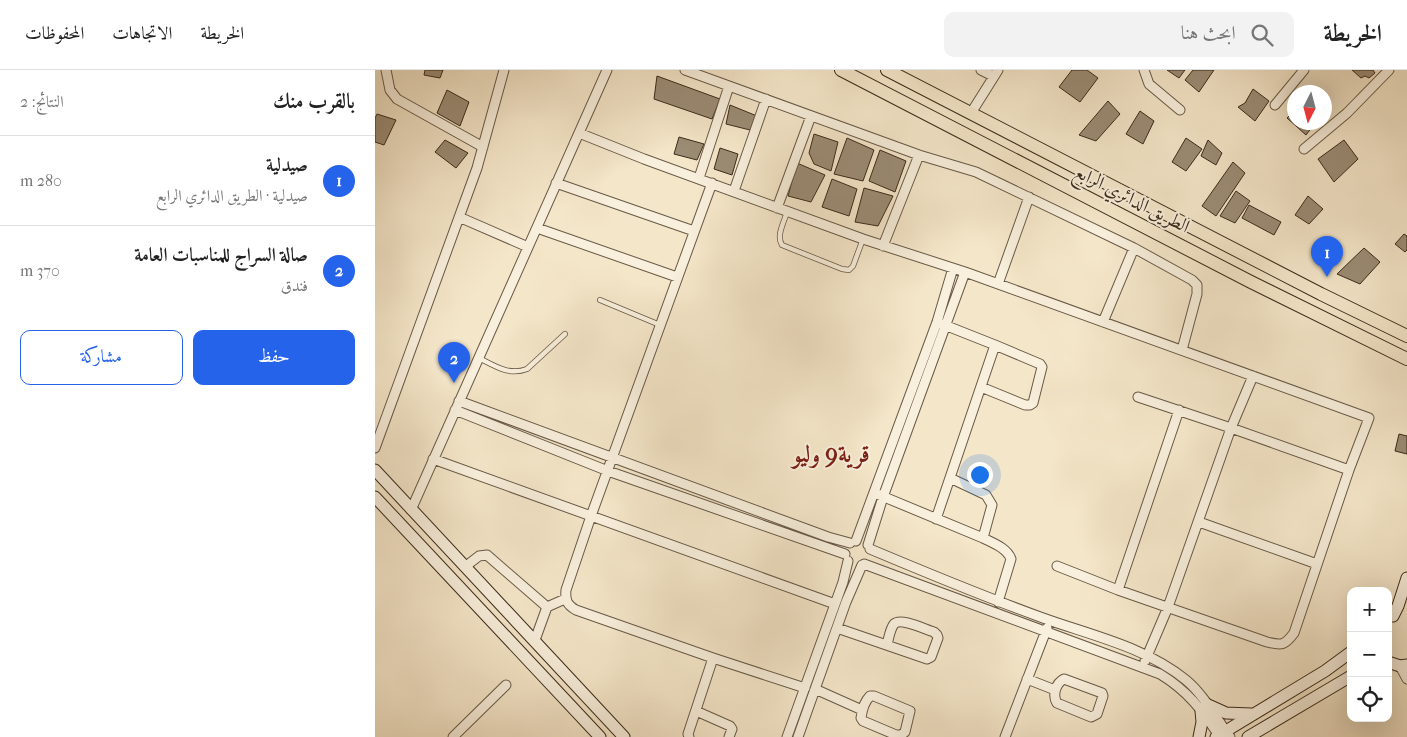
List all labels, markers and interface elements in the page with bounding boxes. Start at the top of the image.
search box [944,12,1294,57]
text: الخريطة [1324,19,1382,47]
icon: search [1248,21,1276,49]
text: ابحث هنا [1181,22,1236,44]
text: المحفوظات [25,23,84,44]
text: الاتجاهات [112,23,172,44]
text: الخريطة [200,23,244,44]
north arrow [1287,85,1332,130]
text: بالقرب منك [273,89,355,113]
text: النتائج: 2 [20,92,64,111]
text: صيدلية [266,154,308,176]
street label: الطريق الدائري الرابع [1068,160,1193,243]
text: 280 m [20,171,62,190]
text: 1 [336,171,342,190]
text: صيدلية · الطريق الدائري الرابع [156,186,308,205]
pin: 1 [1311,236,1343,277]
text: صالة السراج للمناسبات العامة [134,244,308,266]
text: 370 m [20,261,60,280]
text: 2 [335,261,343,280]
text: فندق [281,276,308,295]
button: مشاركة [20,330,183,385]
button: حفظ [193,330,355,385]
pin: 2 [438,342,470,383]
district label: قرية9 وليو [789,440,870,469]
your location [967,462,993,488]
map controls [1347,587,1392,722]
button: + [1347,587,1392,632]
button: − [1347,632,1392,677]
button: locate [1347,677,1392,722]

